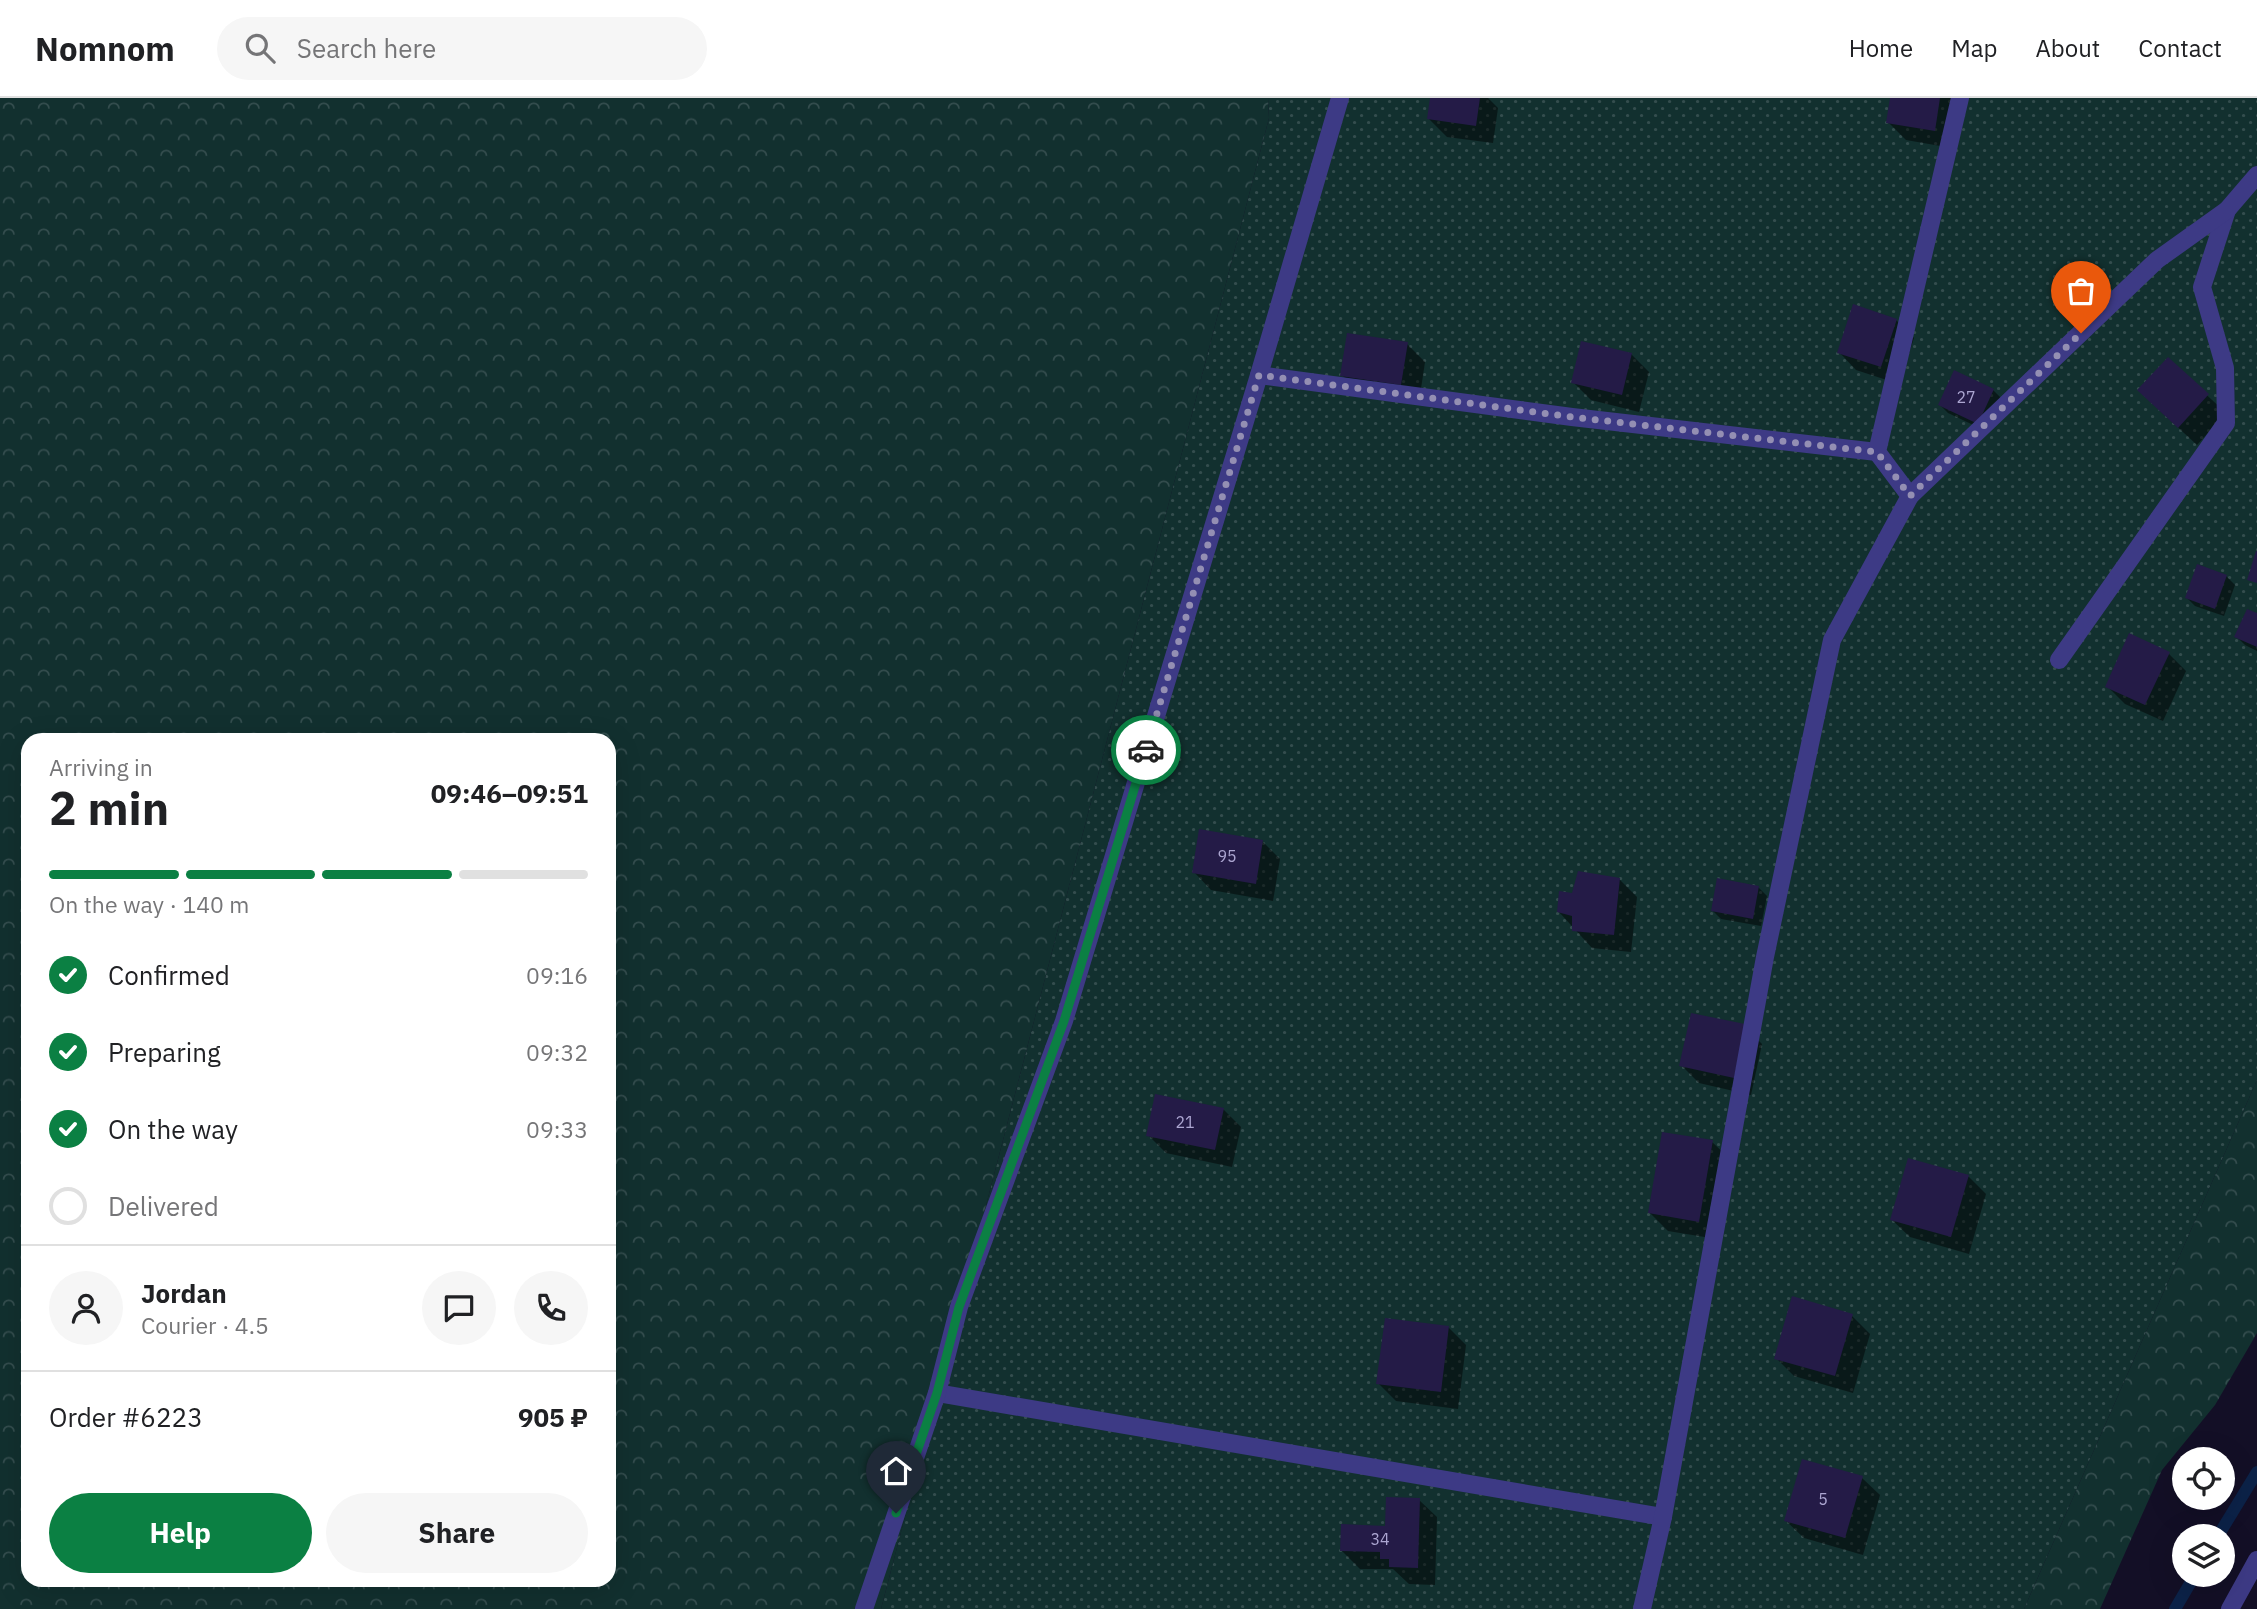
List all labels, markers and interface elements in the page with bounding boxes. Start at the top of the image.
search box [217,17,707,80]
text: Nomnom [35,27,175,70]
icon: search [241,29,279,67]
text: Search here [297,31,436,65]
text: Home [1849,32,1913,64]
text: Map [1951,32,1997,64]
text: About [2035,32,2100,64]
text: Contact [2138,32,2222,64]
pin [2051,261,2111,333]
icon: bag [2062,272,2100,310]
house number: 27 [1956,387,1976,407]
courier [1111,715,1181,785]
icon: car [1127,731,1165,769]
text: Arriving in [49,752,153,782]
text: 09:46–09:51 [431,776,588,810]
text: 2 min [49,778,169,838]
house number: 95 [1217,846,1237,866]
text: On the way · 140 m [49,889,249,919]
icon: check [49,956,87,994]
text: Confirmed [108,958,230,992]
text: 09:16 [526,960,588,990]
icon: check [49,1033,87,1071]
text: Preparing [108,1035,221,1069]
text: 09:32 [526,1037,588,1067]
icon: check [49,1110,87,1148]
text: On the way [108,1112,238,1146]
house number: 21 [1175,1112,1195,1132]
text: 09:33 [526,1114,588,1144]
text: Delivered [108,1189,219,1223]
button: person [49,1271,123,1345]
button: chat [422,1271,496,1345]
button: phone [514,1271,588,1345]
text: Jordan [141,1276,227,1310]
text: Courier · 4.5 [141,1310,269,1340]
text: Order #6223 [49,1400,203,1434]
text: 905 ₽ [518,1400,588,1434]
pin [866,1441,926,1513]
map controls [2172,1447,2235,1587]
button: locate [2172,1447,2235,1510]
icon: home [877,1452,915,1490]
house number: 5 [1818,1489,1828,1509]
button: Help [49,1493,312,1573]
button: Share [326,1493,588,1573]
button: layers [2172,1524,2235,1587]
house number: 34 [1370,1529,1390,1549]

